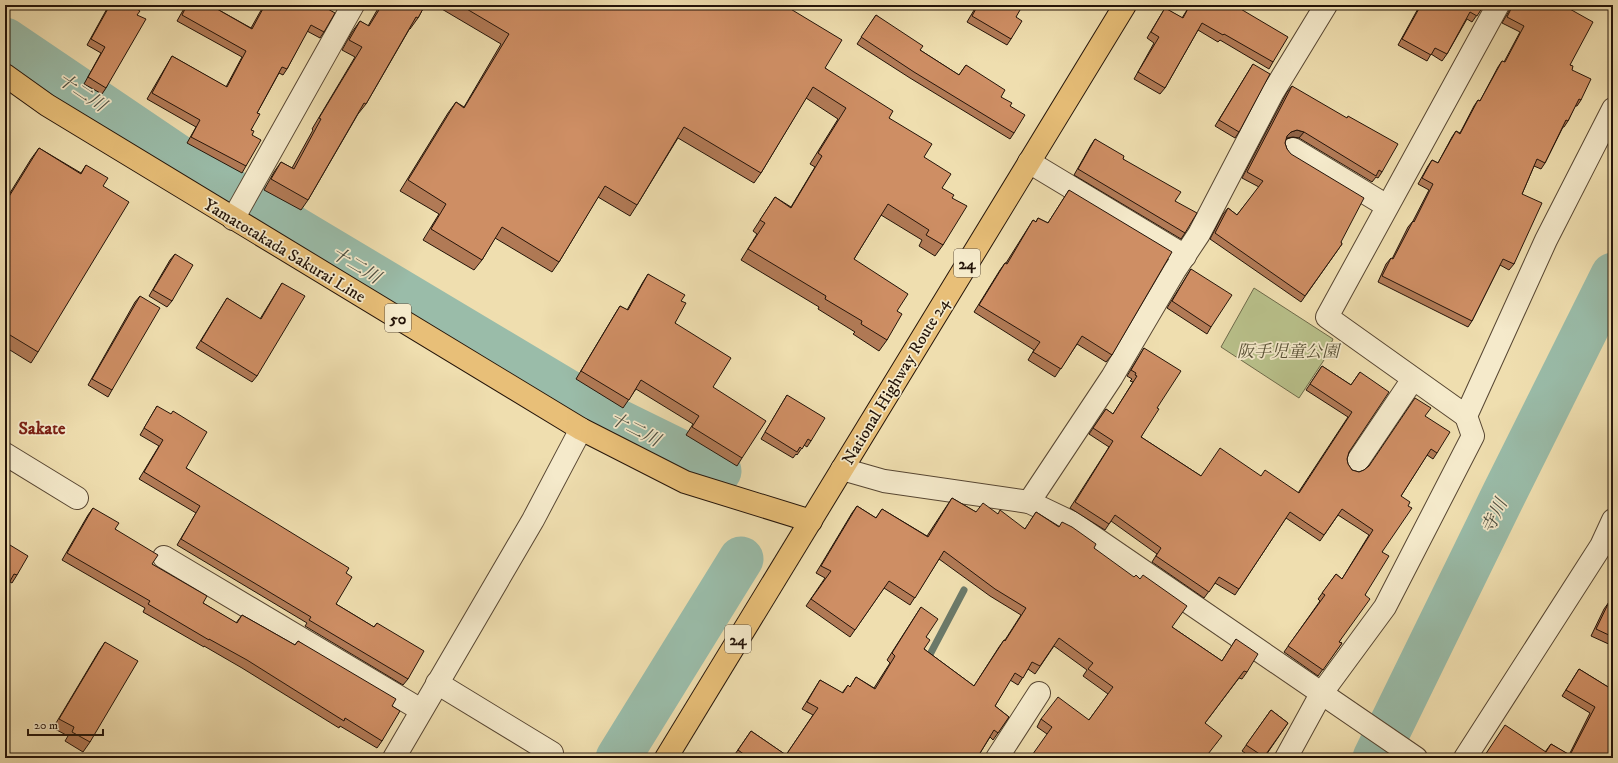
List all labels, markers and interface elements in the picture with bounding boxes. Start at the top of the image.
water label: 十二川 [53,69,112,118]
street label: Yamatotakada Sakurai Line [200,194,369,308]
water label: 十二川 [327,243,386,290]
road number: 24 [954,249,980,277]
street label: National Highway Route 24 [837,293,955,469]
road number: 50 [385,304,411,332]
park label: 阪手児童公園 [1237,341,1342,363]
water label: 十二川 [605,408,665,453]
district label: Sakate [19,418,66,440]
water label: 寺川 [1477,494,1514,537]
road number: 24 [725,625,751,653]
scale bar [28,711,103,737]
text: 20 m [34,718,58,733]

